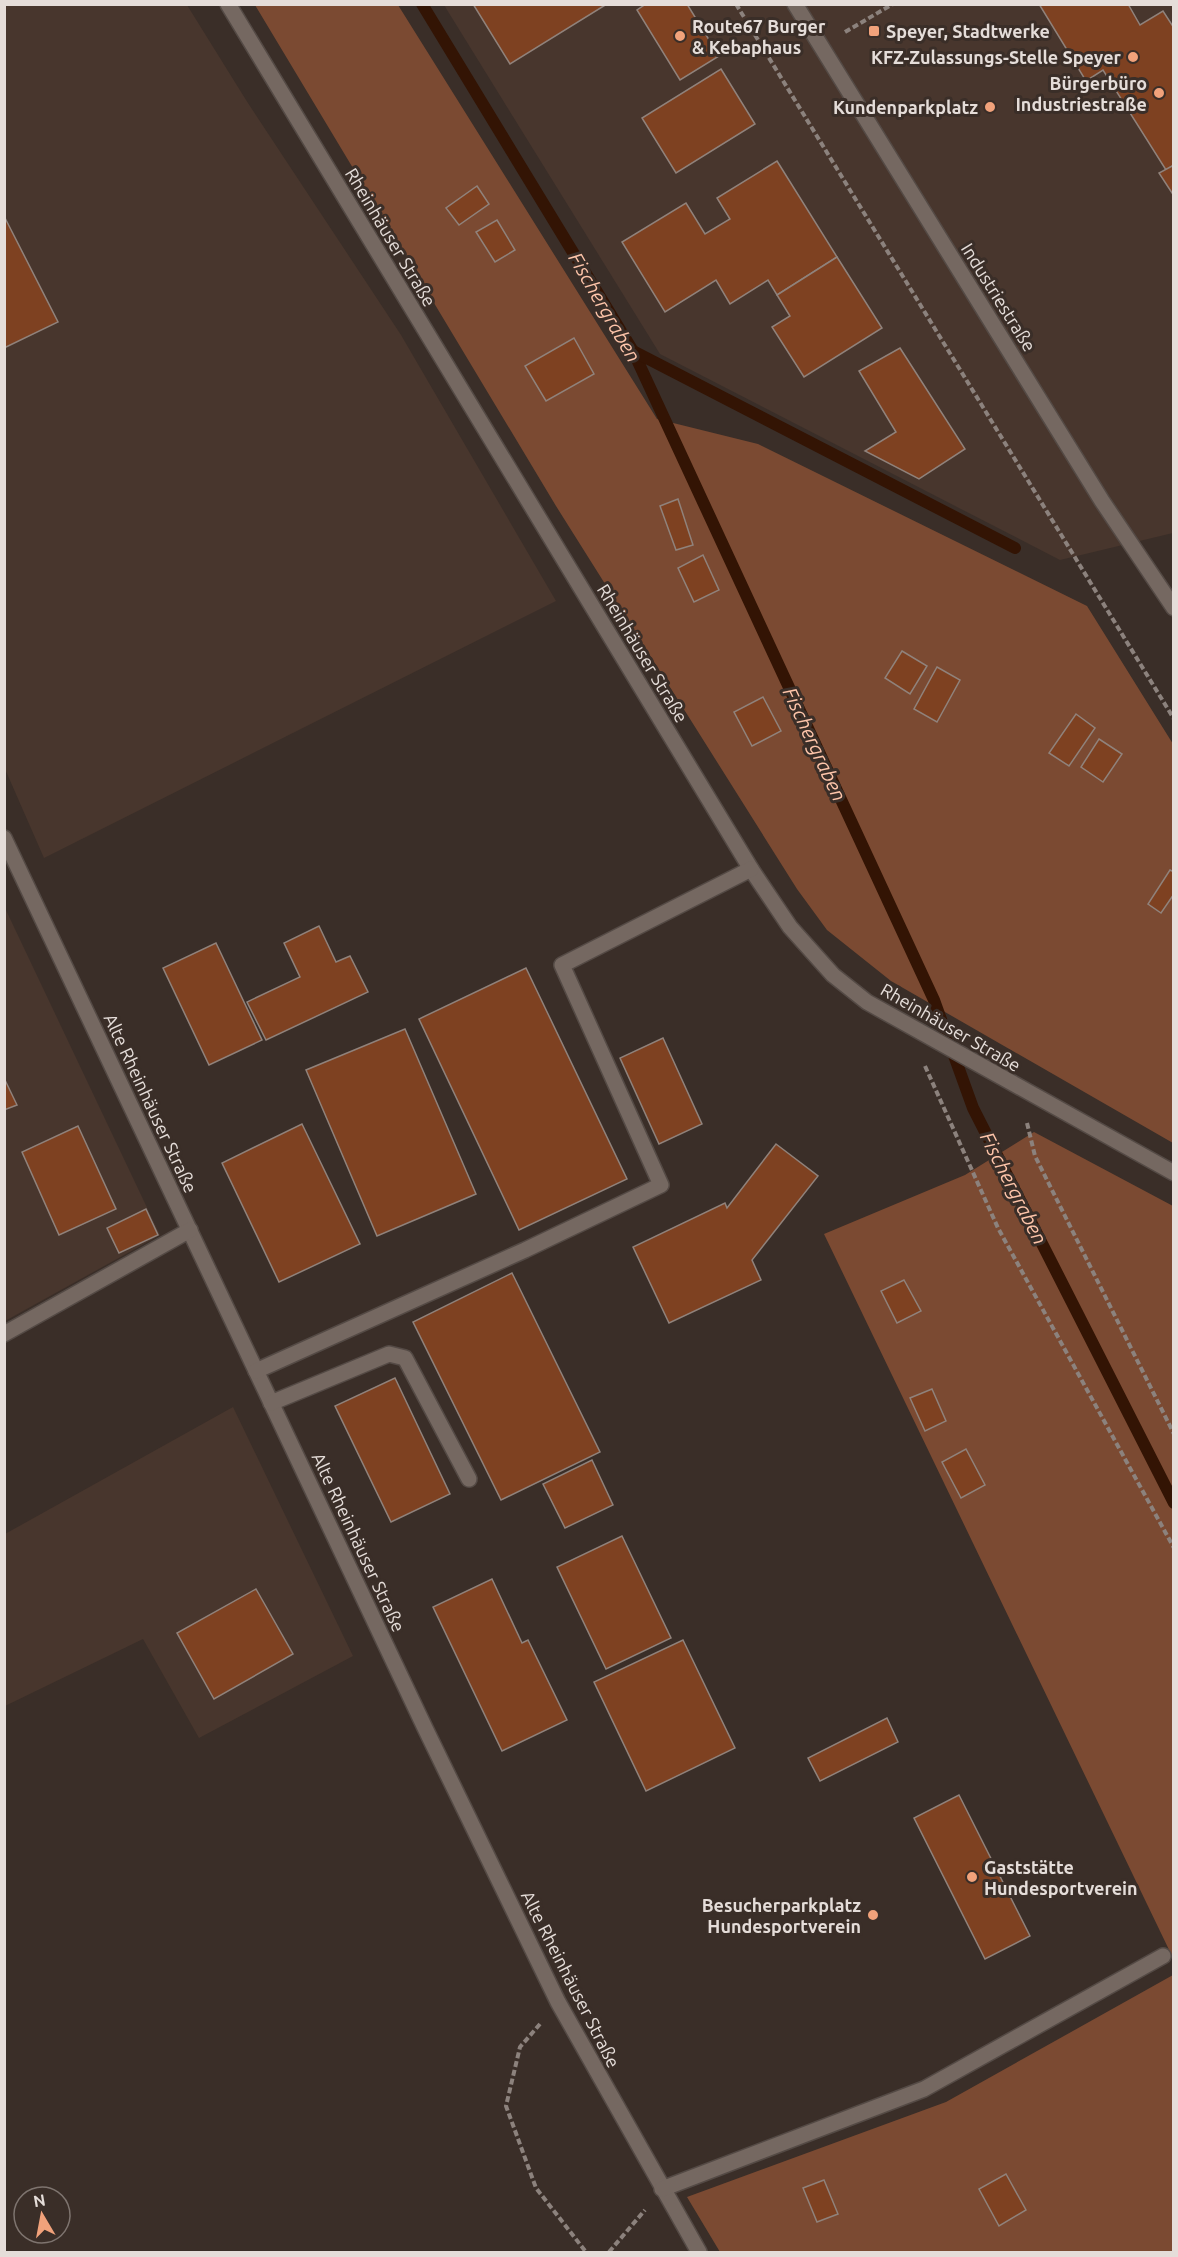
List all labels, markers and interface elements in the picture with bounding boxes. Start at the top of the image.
place label: Route67 Burger & Kebaphaus [692,16,826,57]
place label: Speyer, Stadtwerke [886,21,1050,41]
marker: Speyer, Stadtwerke [867,24,881,38]
marker: Route67 Burger & Kebaphaus [673,29,687,43]
place label: KFZ-Zulassungs-Stelle Speyer [871,47,1122,67]
marker: KFZ-Zulassungs-Stelle Speyer [1126,50,1140,64]
place label: Bürgerbüro Industriestraße [1015,73,1147,114]
marker: Bürgerbüro Industriestraße [1152,86,1166,100]
place label: Kundenparkplatz [833,97,978,117]
marker: Kundenparkplatz [983,100,997,114]
street label: Rheinhäuser Straße [342,164,440,310]
street label: Industriestraße [958,239,1040,355]
water label: Fischergraben [564,248,646,366]
street label: Rheinhäuser Straße [594,580,692,726]
water label: Fischergraben [779,683,851,805]
street label: Rheinhäuser Straße [878,979,1024,1075]
street label: Alte Rheinhäuser Straße [101,1010,201,1196]
water label: Fischergraben [976,1128,1052,1248]
street label: Alte Rheinhäuser Straße [309,1449,409,1635]
place label: Gaststätte Hundesportverein [984,1857,1138,1898]
marker: Gaststätte Hundesportverein [965,1870,979,1884]
street label: Alte Rheinhäuser Straße [518,1887,624,2071]
place label: Besucherparkplatz Hundesportverein [702,1895,861,1936]
marker: Besucherparkplatz Hundesportverein [866,1908,880,1922]
north arrow [12,2185,72,2245]
text: N [32,2190,47,2210]

